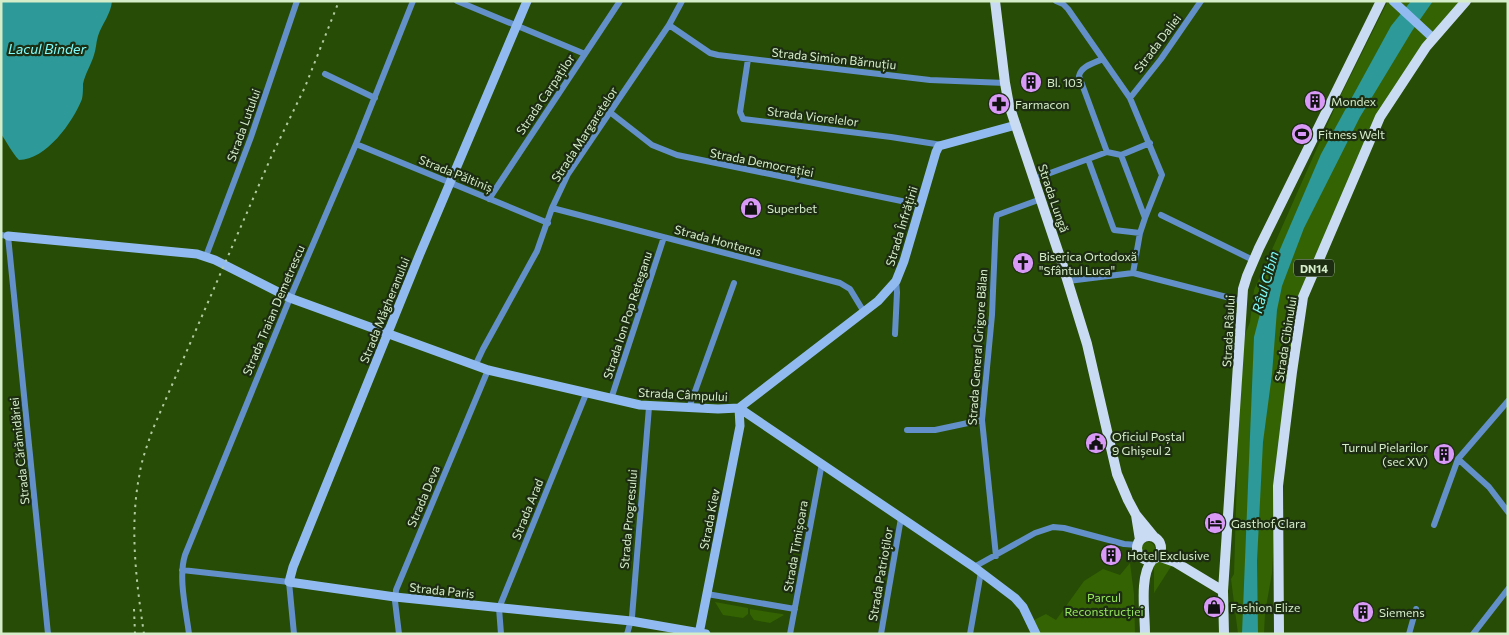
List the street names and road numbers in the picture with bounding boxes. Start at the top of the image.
street label: Strada Daliei [1131,11,1183,75]
street label: Strada Simion Bărnuțiu [771,44,897,73]
street label: Strada Carpaților [513,51,578,137]
street label: Strada Margaretelor [548,84,620,184]
street label: Strada Lutului [223,87,263,163]
street label: Strada Viorelelor [766,103,860,129]
street label: Strada Democrației [709,145,815,180]
street label: Strada Păltiniș [417,152,495,195]
street label: Strada Lungă [1036,162,1072,234]
street label: Strada Înfrățirii [882,184,921,268]
street label: Strada Honterus [673,222,763,258]
street label: Strada Traian Demetrescu [239,243,307,377]
street label: Strada Ion Pop Reteganu [600,249,654,381]
street label: Strada Măgheranului [356,255,412,365]
road number: DN14 [1294,260,1334,276]
street label: Strada General Grigore Bălan [965,268,989,426]
street label: Strada Râului [1219,295,1237,367]
street label: Strada Cibinului [1271,295,1299,383]
street label: Strada Câmpului [638,385,728,403]
street label: Strada Cărămidăriei [6,397,32,505]
street label: Strada Deva [404,463,442,529]
street label: Strada Progresului [617,469,639,569]
street label: Strada Arad [508,476,546,542]
street label: Strada Kiev [696,487,722,551]
street label: Strada Timișoara [780,499,811,593]
street label: Strada Patrioților [865,526,896,622]
street label: Strada Paris [409,580,475,600]

